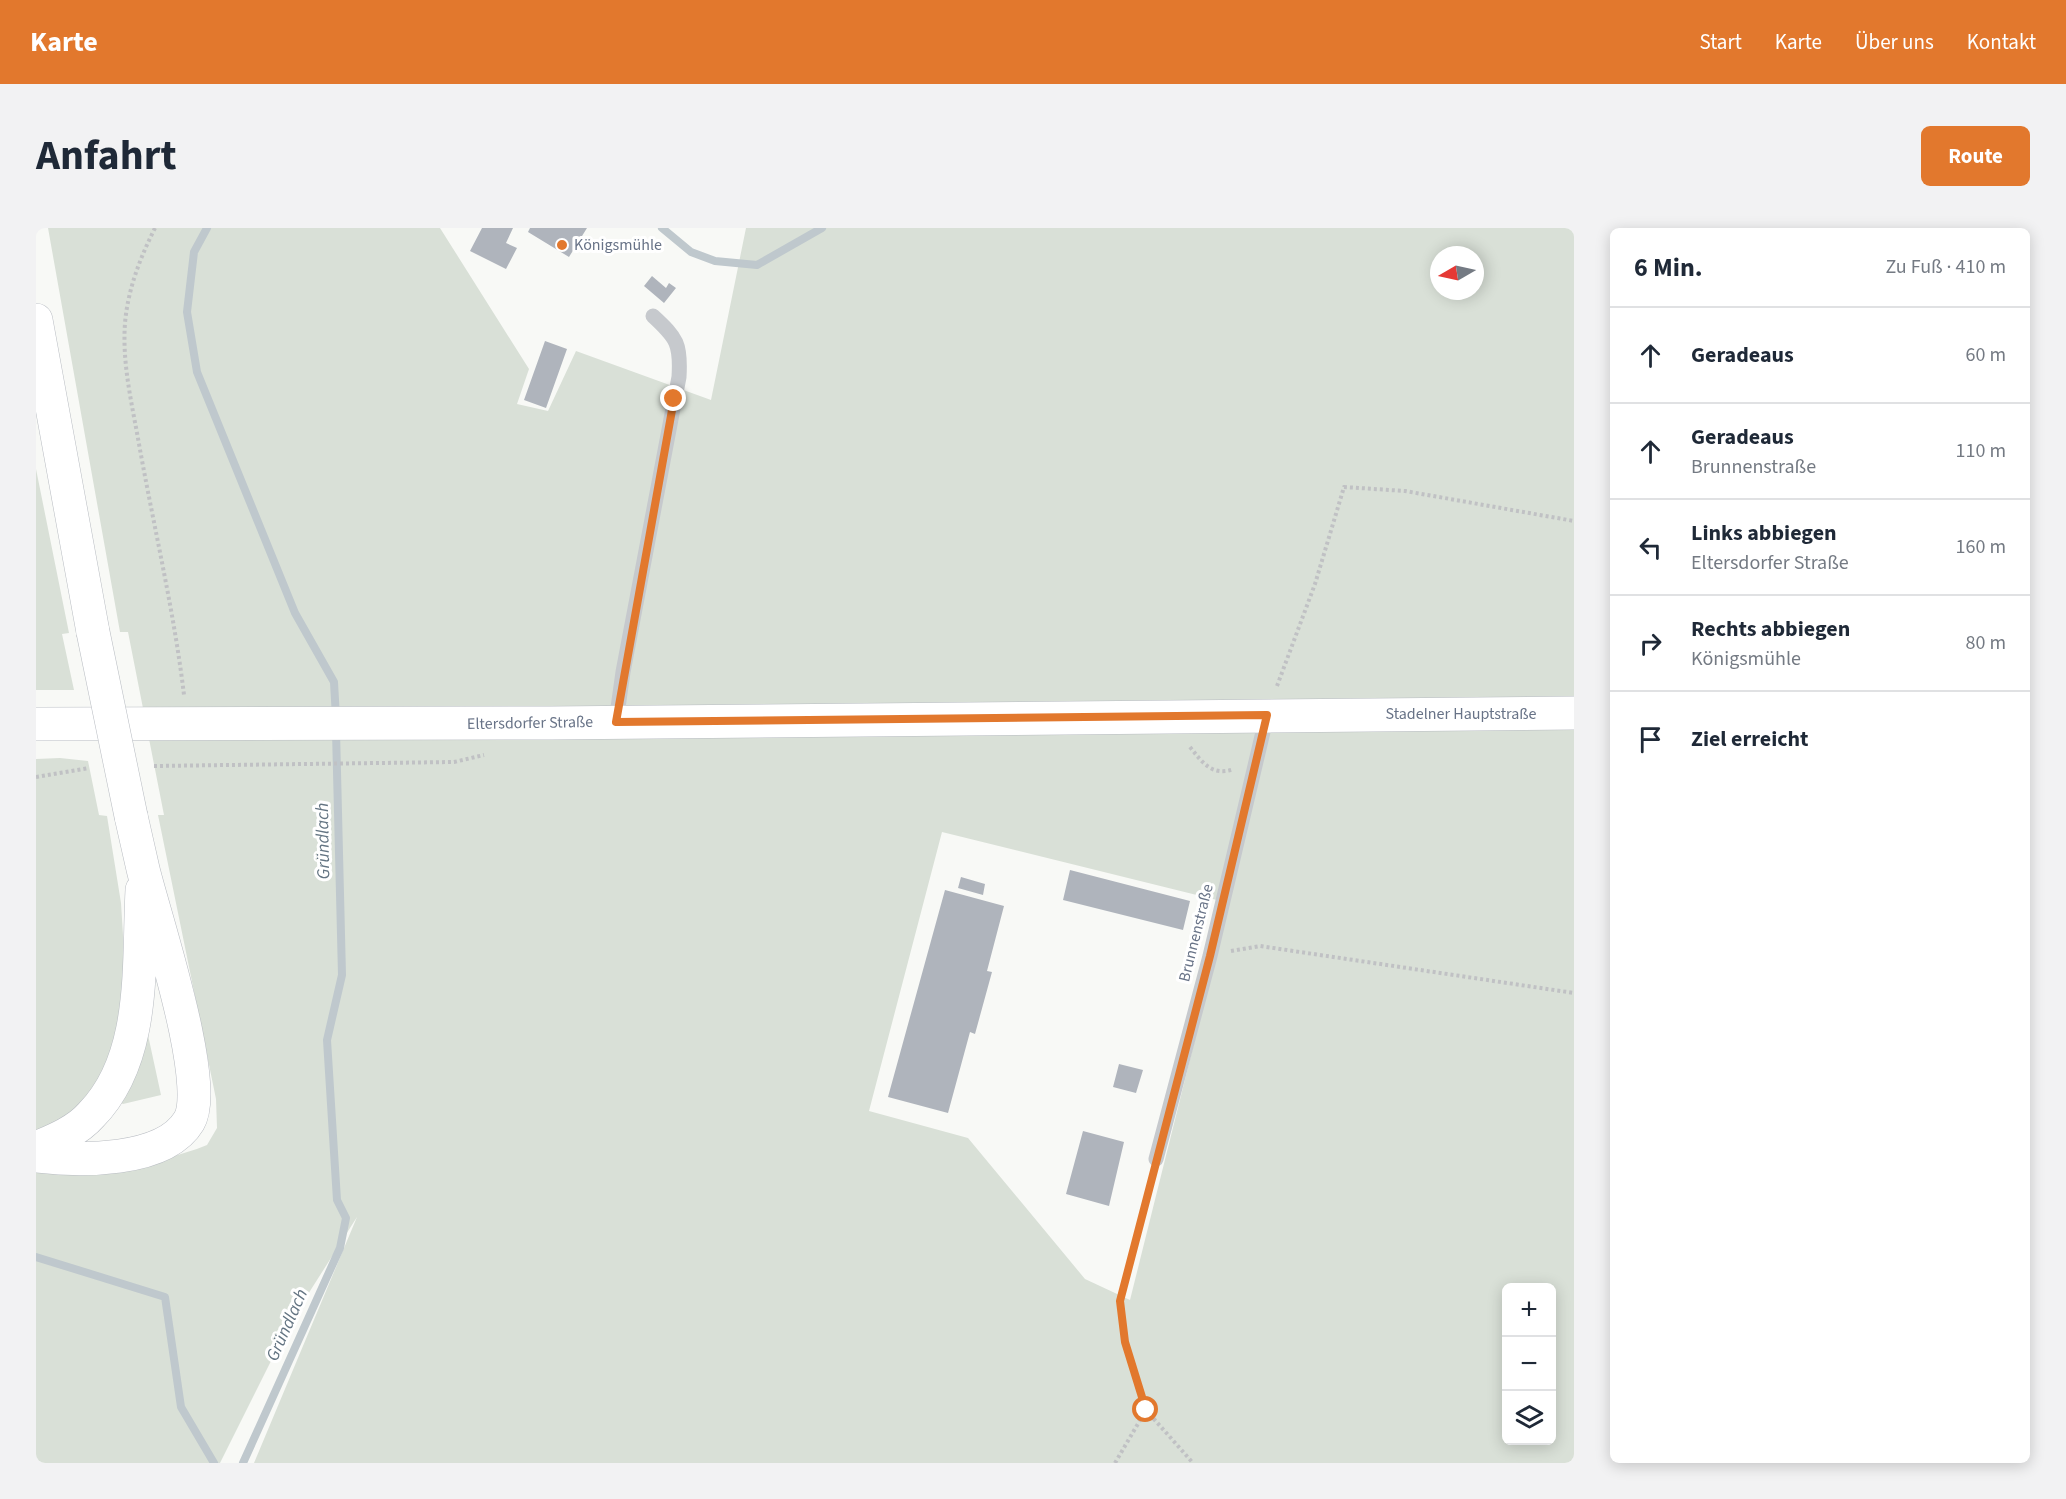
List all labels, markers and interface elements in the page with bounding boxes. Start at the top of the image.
text: Karte [30,22,98,62]
text: Start [1699,27,1742,57]
text: Karte [1775,27,1822,57]
text: Über uns [1855,27,1934,57]
text: Kontakt [1967,27,2036,57]
text: Anfahrt [36,126,177,186]
button: Route [1921,126,2030,186]
place label: Königsmühle [574,234,662,256]
marker: Königsmühle [555,238,569,252]
north arrow [1430,246,1484,300]
text: 6 Min. [1634,249,1703,286]
text: Zu Fuß · 410 m [1885,253,2006,281]
icon: ahead [1634,339,1667,372]
text: Geradeaus [1691,339,1794,371]
text: 60 m [1966,341,2006,369]
route end [660,385,686,411]
text: Geradeaus [1691,421,1794,453]
icon: ahead [1634,435,1667,468]
text: 110 m [1956,437,2006,465]
text: Brunnenstraße [1691,453,1816,481]
text: Links abbiegen [1691,517,1837,549]
icon: left [1634,531,1667,564]
text: 160 m [1956,533,2006,561]
text: Eltersdorfer Straße [1691,549,1849,577]
text: Rechts abbiegen [1691,613,1850,645]
icon: right [1634,627,1667,660]
text: 80 m [1966,629,2006,657]
text: Königsmühle [1691,645,1801,673]
street label: Stadelner Hauptstraße [1386,703,1536,725]
street label: Eltersdorfer Straße [467,711,593,735]
icon: arrive [1634,723,1667,756]
text: Ziel erreicht [1691,723,1809,755]
water label: Gründlach [310,802,336,880]
street label: Brunnenstraße [1173,882,1219,984]
map controls [1502,1283,1556,1445]
button: + [1502,1283,1556,1337]
water label: Gründlach [260,1285,314,1365]
button: − [1502,1337,1556,1391]
button: layers [1502,1391,1556,1445]
route start [1132,1396,1158,1422]

